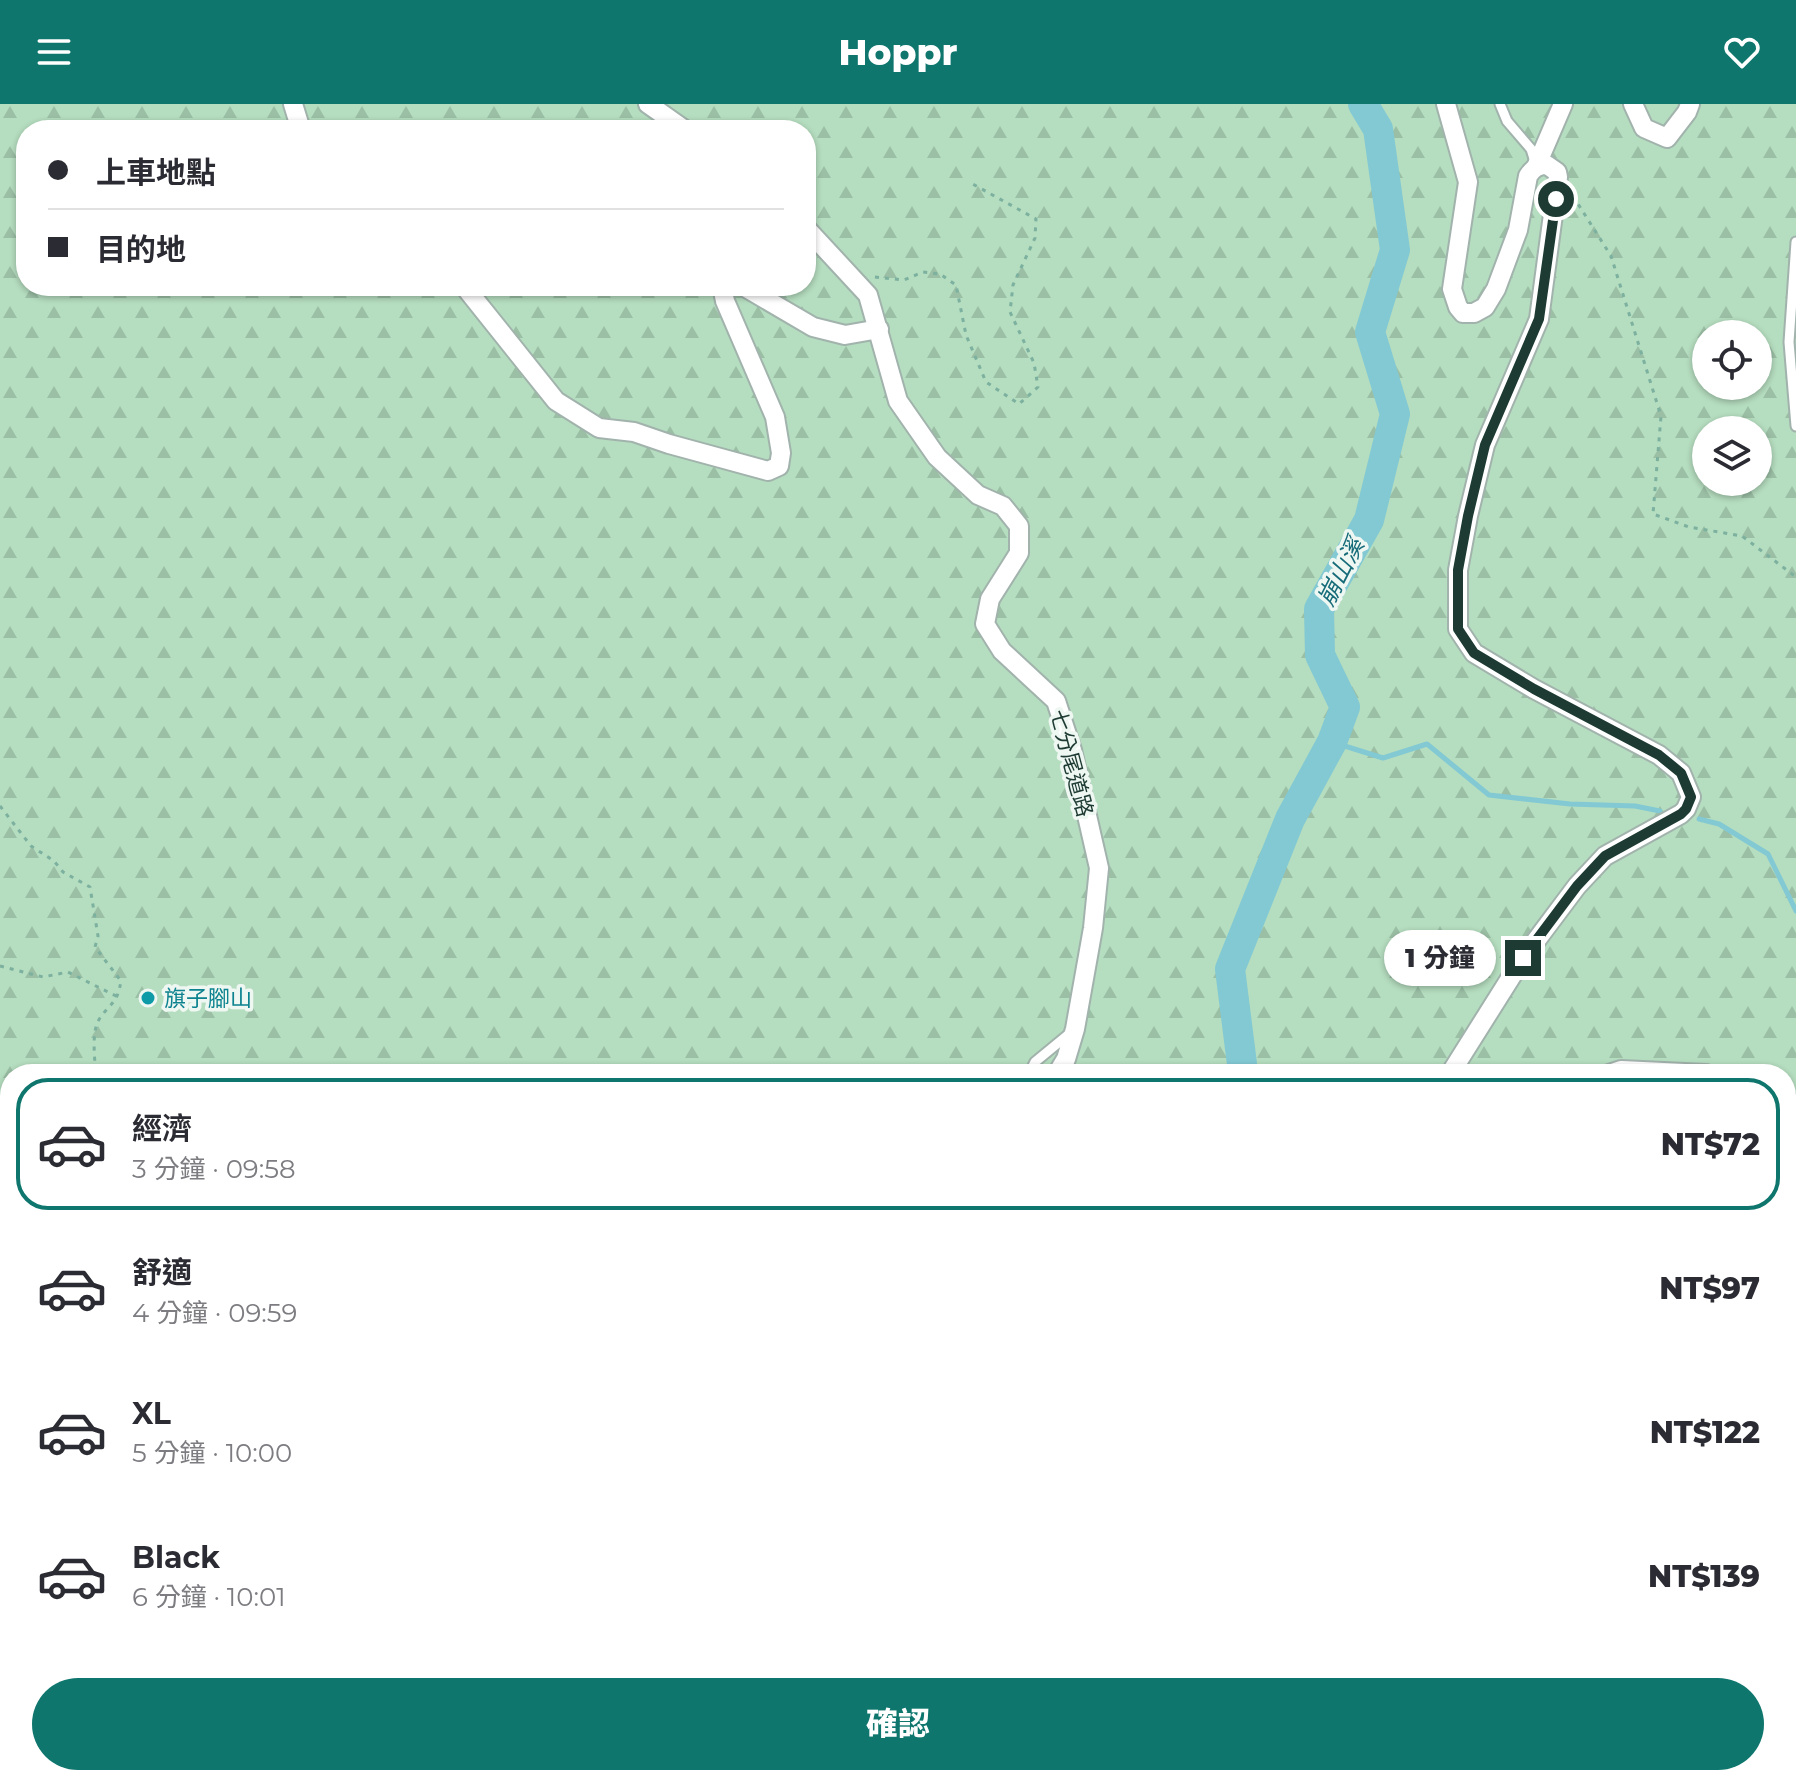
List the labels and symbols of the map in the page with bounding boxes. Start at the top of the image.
route start [1538,181,1574,217]
water label: 崩山溪 [1311,530,1371,610]
street label: 七分尾道路 [1044,707,1099,820]
callout: 1 分鐘 [1383,930,1495,986]
route end [1505,940,1541,976]
place label: 旗子腳山 [164,985,252,1012]
marker: 旗子腳山 [139,989,157,1007]

